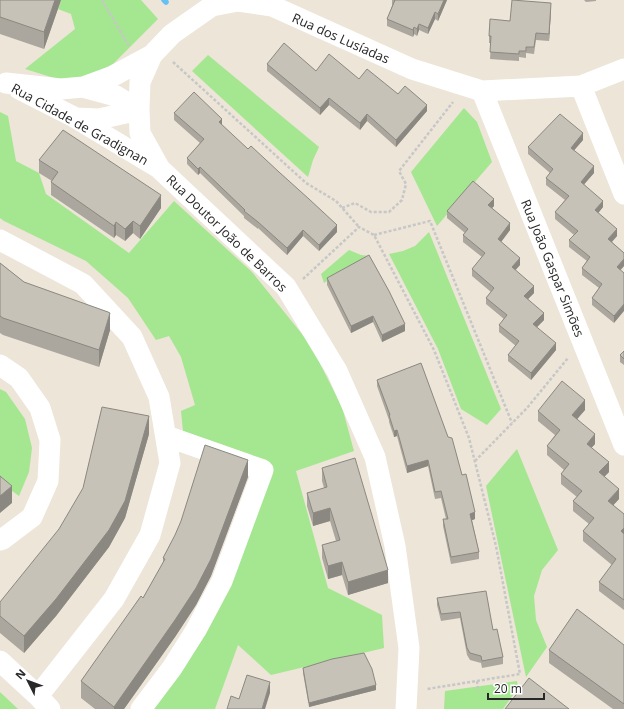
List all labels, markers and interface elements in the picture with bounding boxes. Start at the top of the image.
street label: Rua dos Lusíadas [289,8,393,68]
street label: Rua Cidade de Gradignan [8,79,152,169]
street label: Rua Doutor João de Barros [163,170,291,296]
street label: Rua João Gaspar Simões [517,197,589,339]
north arrow [8,661,48,701]
text: N [12,666,29,682]
scale bar [488,675,544,701]
text: 20 m [494,680,522,697]

